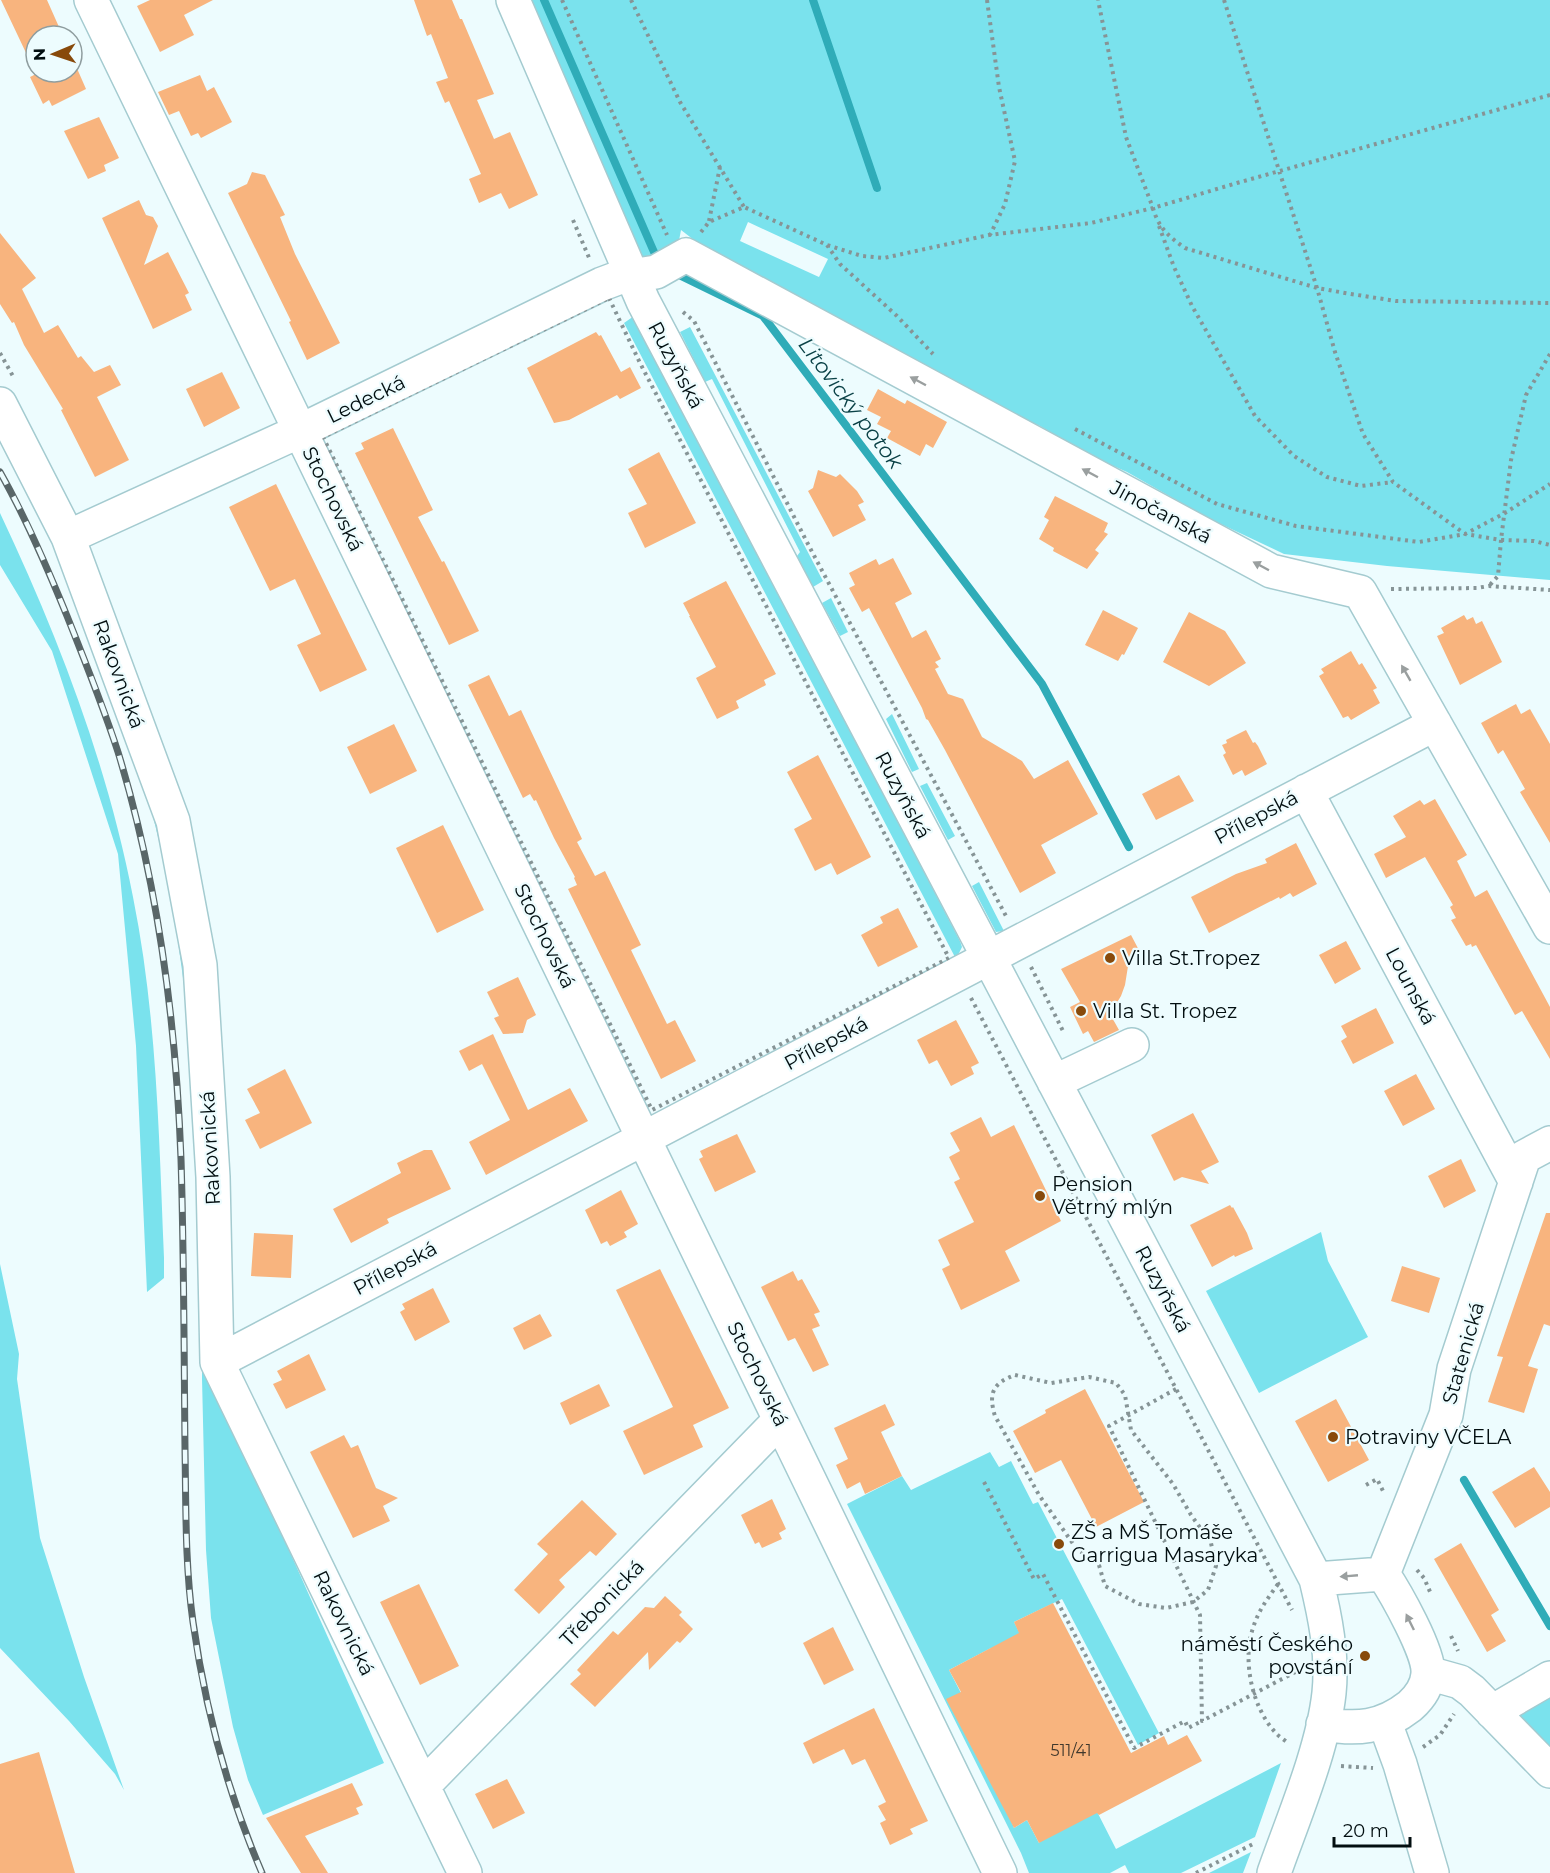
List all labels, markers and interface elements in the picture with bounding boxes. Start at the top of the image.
north arrow [24,24,84,84]
text: N [30,48,49,61]
street label: Ruzyňská [643,317,709,413]
water label: Litovický potok [794,332,909,475]
street label: Ledecká [323,370,409,428]
one-way arrow [910,376,927,386]
street label: Stochovská [297,443,369,555]
one-way arrow [1081,468,1098,478]
street label: Jinočanská [1105,475,1216,549]
one-way arrow [1253,561,1270,571]
street label: Rakovnická [88,616,150,732]
one-way arrow [1401,664,1411,681]
street label: Ruzyňská [870,747,936,843]
street label: Přílepská [1210,785,1302,849]
street label: Stochovská [509,880,581,992]
street label: Lounská [1381,943,1441,1029]
place label: Villa St.Tropez [1122,946,1260,970]
marker: Villa St.Tropez [1103,951,1117,965]
place label: Villa St. Tropez [1093,999,1237,1023]
marker: Villa St. Tropez [1074,1004,1088,1018]
street label: Přílepská [780,1011,872,1075]
street label: Rakovnická [195,1090,225,1206]
place label: Pension Větrný mlýn [1052,1172,1173,1219]
marker: Pension Větrný mlýn [1033,1189,1047,1203]
street label: Přílepská [349,1236,441,1300]
street label: Ruzyňská [1130,1241,1196,1337]
street label: Statenická [1437,1299,1489,1407]
street label: Stochovská [722,1318,794,1430]
place label: Potraviny VČELA [1345,1425,1512,1449]
marker: Potraviny VČELA [1326,1430,1340,1444]
place label: ZŠ a MŠ Tomáše Garrigua Masaryka [1071,1520,1258,1567]
marker: ZŠ a MŠ Tomáše Garrigua Masaryka [1052,1537,1066,1551]
street label: Třebonická [555,1555,649,1651]
street label: Rakovnická [308,1566,380,1680]
one-way arrow [1340,1572,1359,1581]
one-way arrow [1405,1613,1414,1630]
place label: náměstí Českého povstání [1181,1632,1355,1679]
marker: náměstí Českého povstání [1358,1649,1372,1663]
house number: 511/41 [1051,1741,1091,1760]
scale bar [1334,1810,1410,1848]
text: 20 m [1343,1820,1389,1842]

